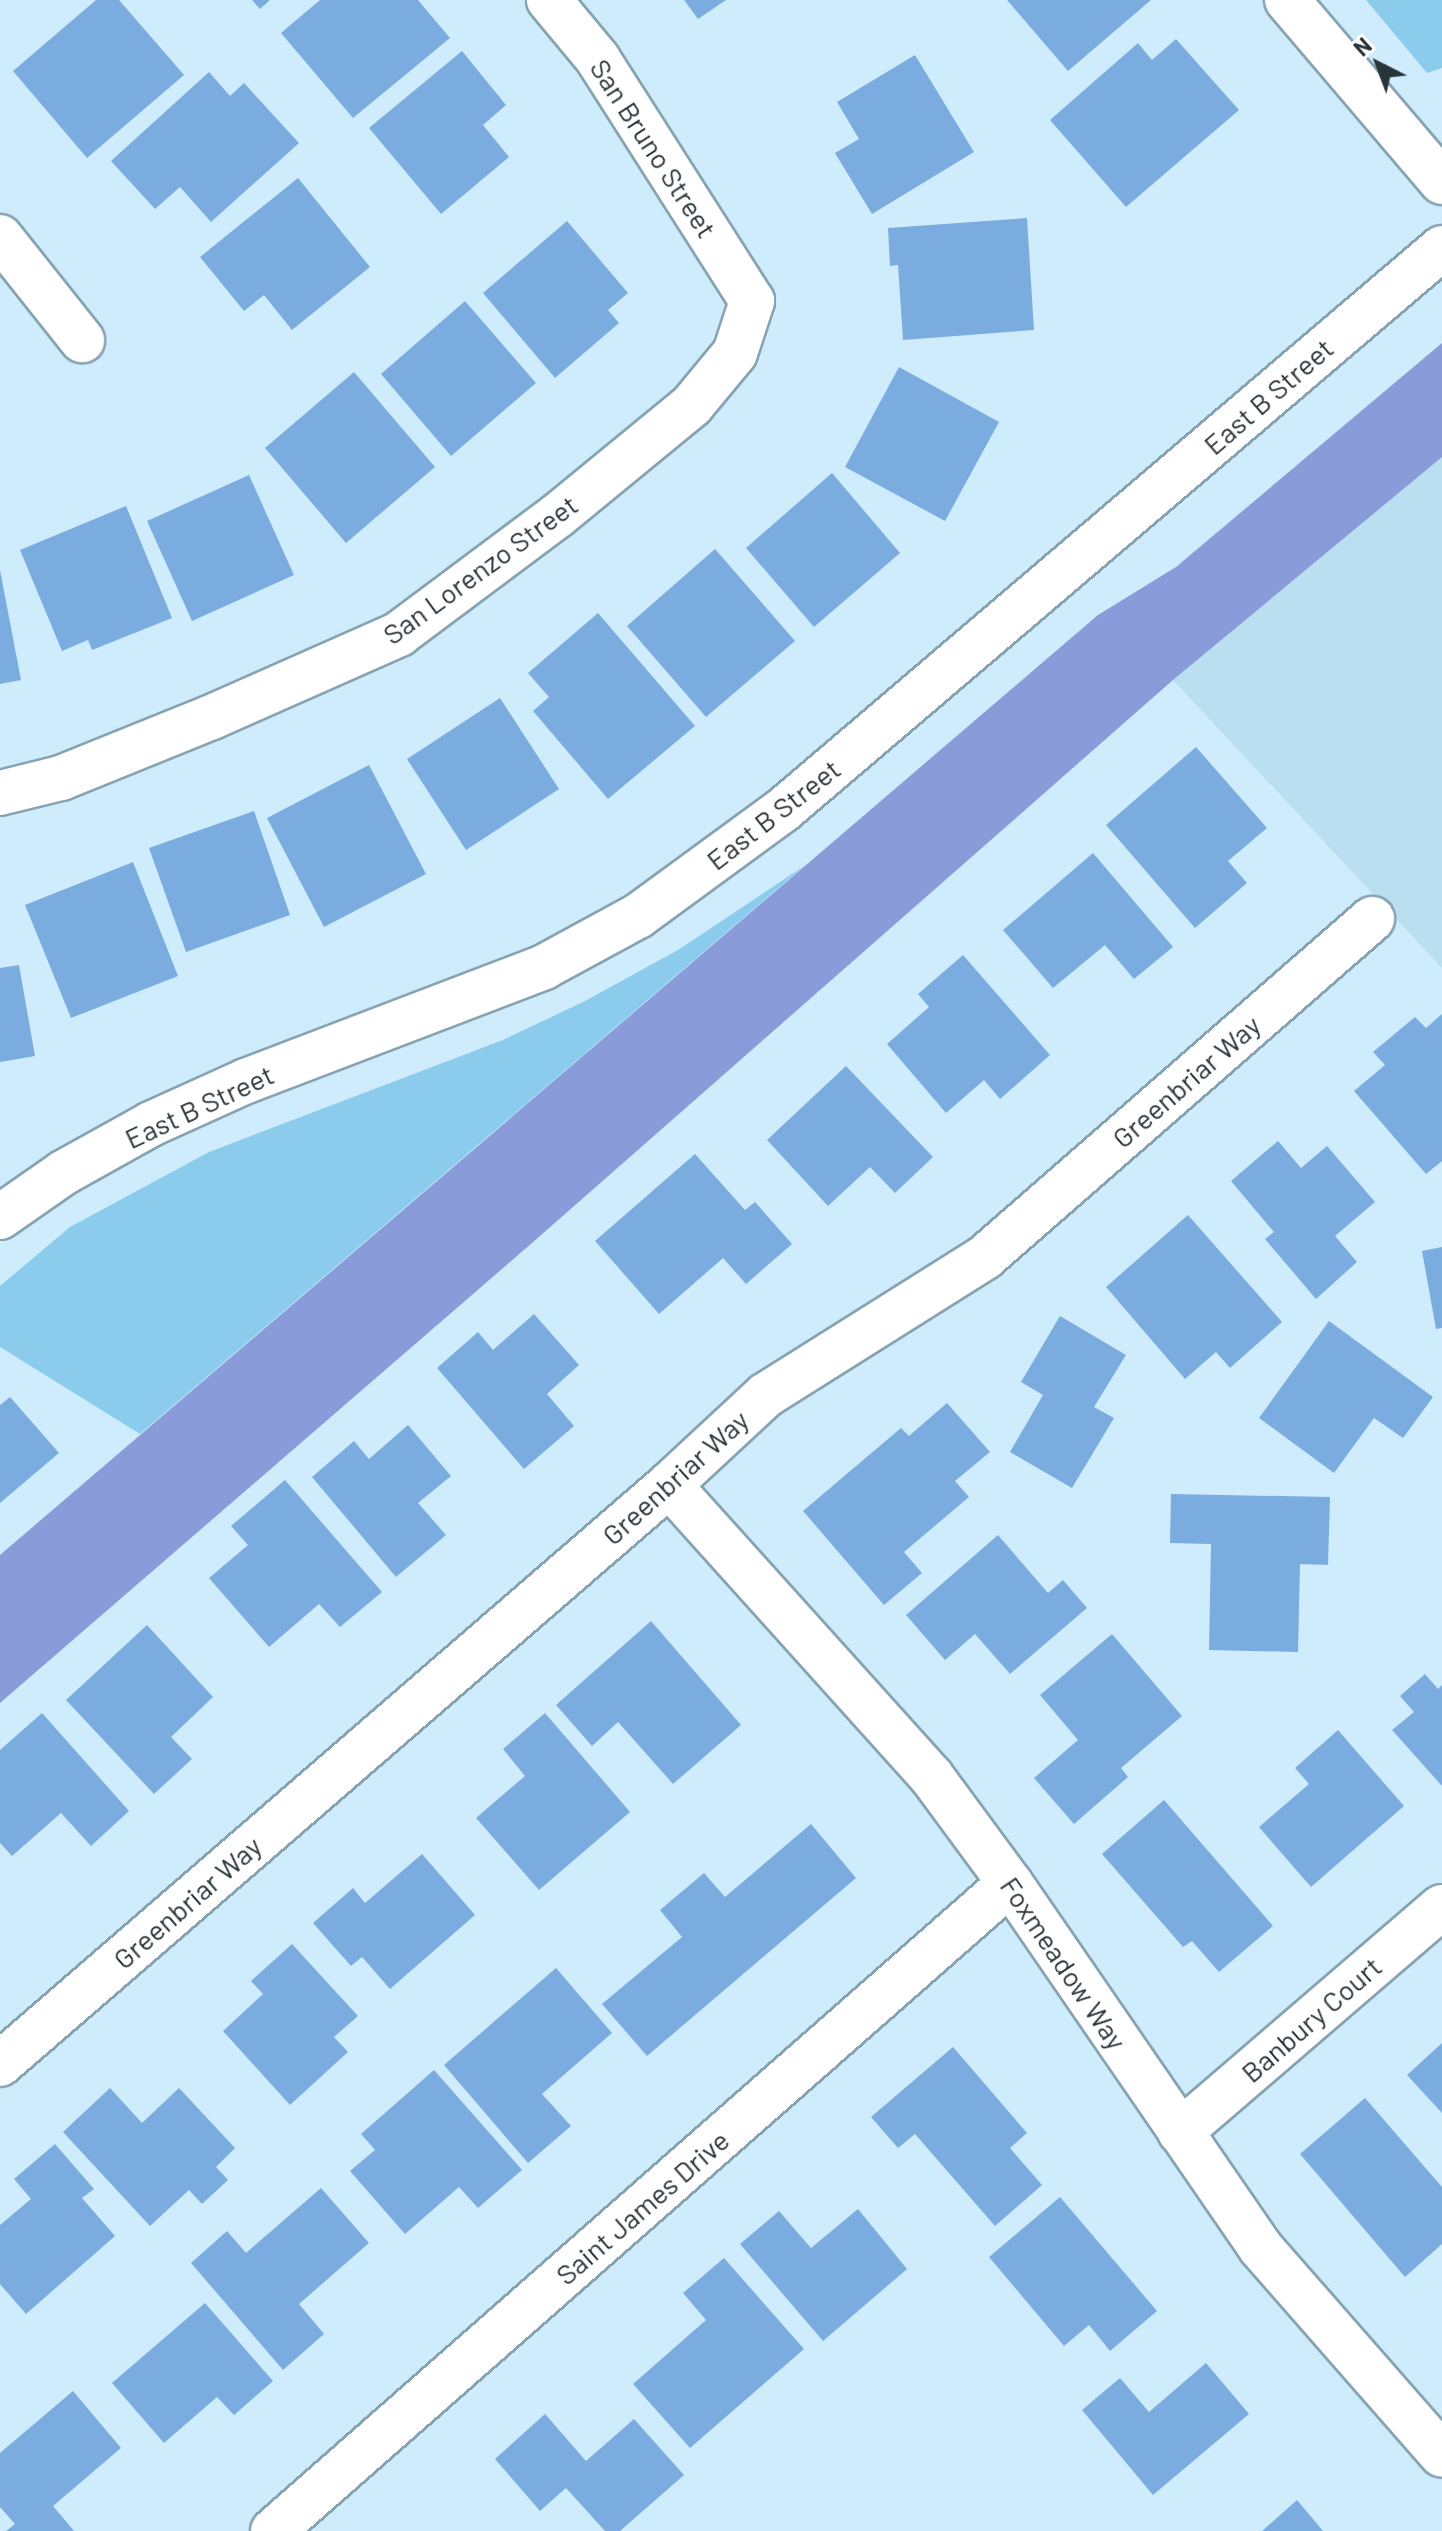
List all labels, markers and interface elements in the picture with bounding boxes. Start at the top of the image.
north arrow [1338,24,1418,104]
text: N [1348,32,1376,61]
street label: San Bruno Street [584,52,724,244]
street label: East B Street [1197,331,1339,461]
street label: San Lorenzo Street [376,487,584,651]
street label: East B Street [700,751,846,877]
street label: Greenbriar Way [1105,1008,1267,1154]
street label: East B Street [119,1057,279,1155]
street label: Greenbriar Way [595,1403,755,1551]
street label: Greenbriar Way [106,1829,268,1975]
street label: Foxmeadow Way [994,1870,1134,2056]
street label: Banbury Court [1234,1949,1388,2089]
street label: Saint James Drive [549,2123,735,2291]

